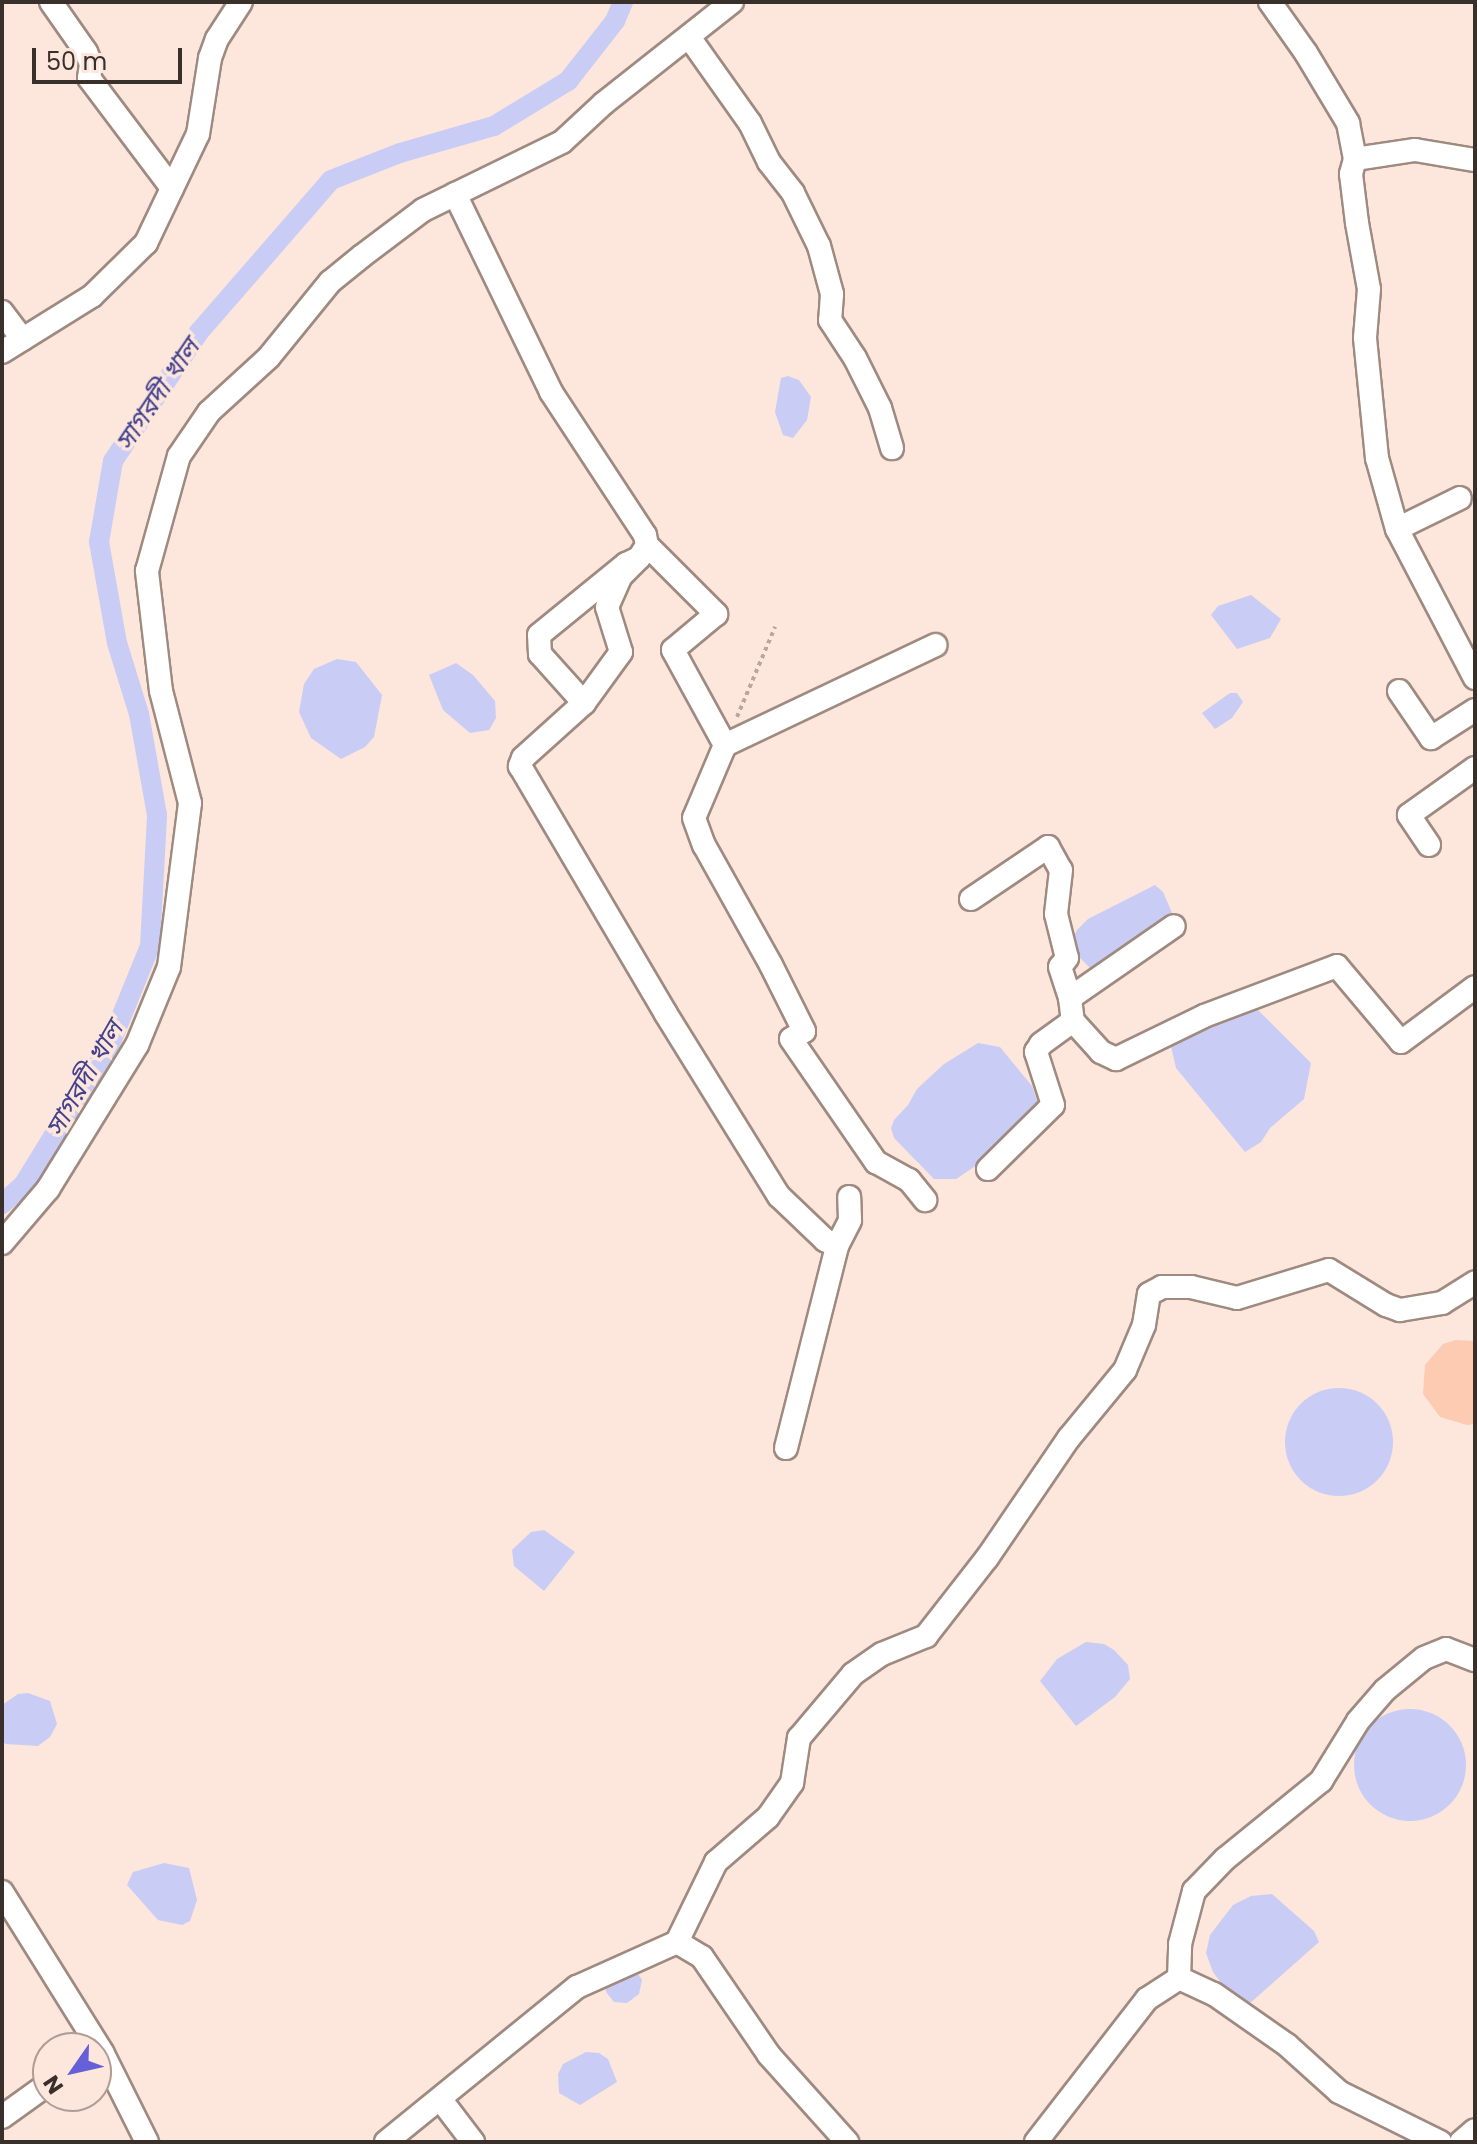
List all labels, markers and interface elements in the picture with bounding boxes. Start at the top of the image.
scale bar [36,32,186,82]
text: 50 m [46,45,107,78]
water label: সাগরদী খাল [109,333,207,457]
water label: সাগরদী খাল [40,1016,130,1142]
north arrow [32,2032,112,2112]
text: N [36,2069,71,2100]

